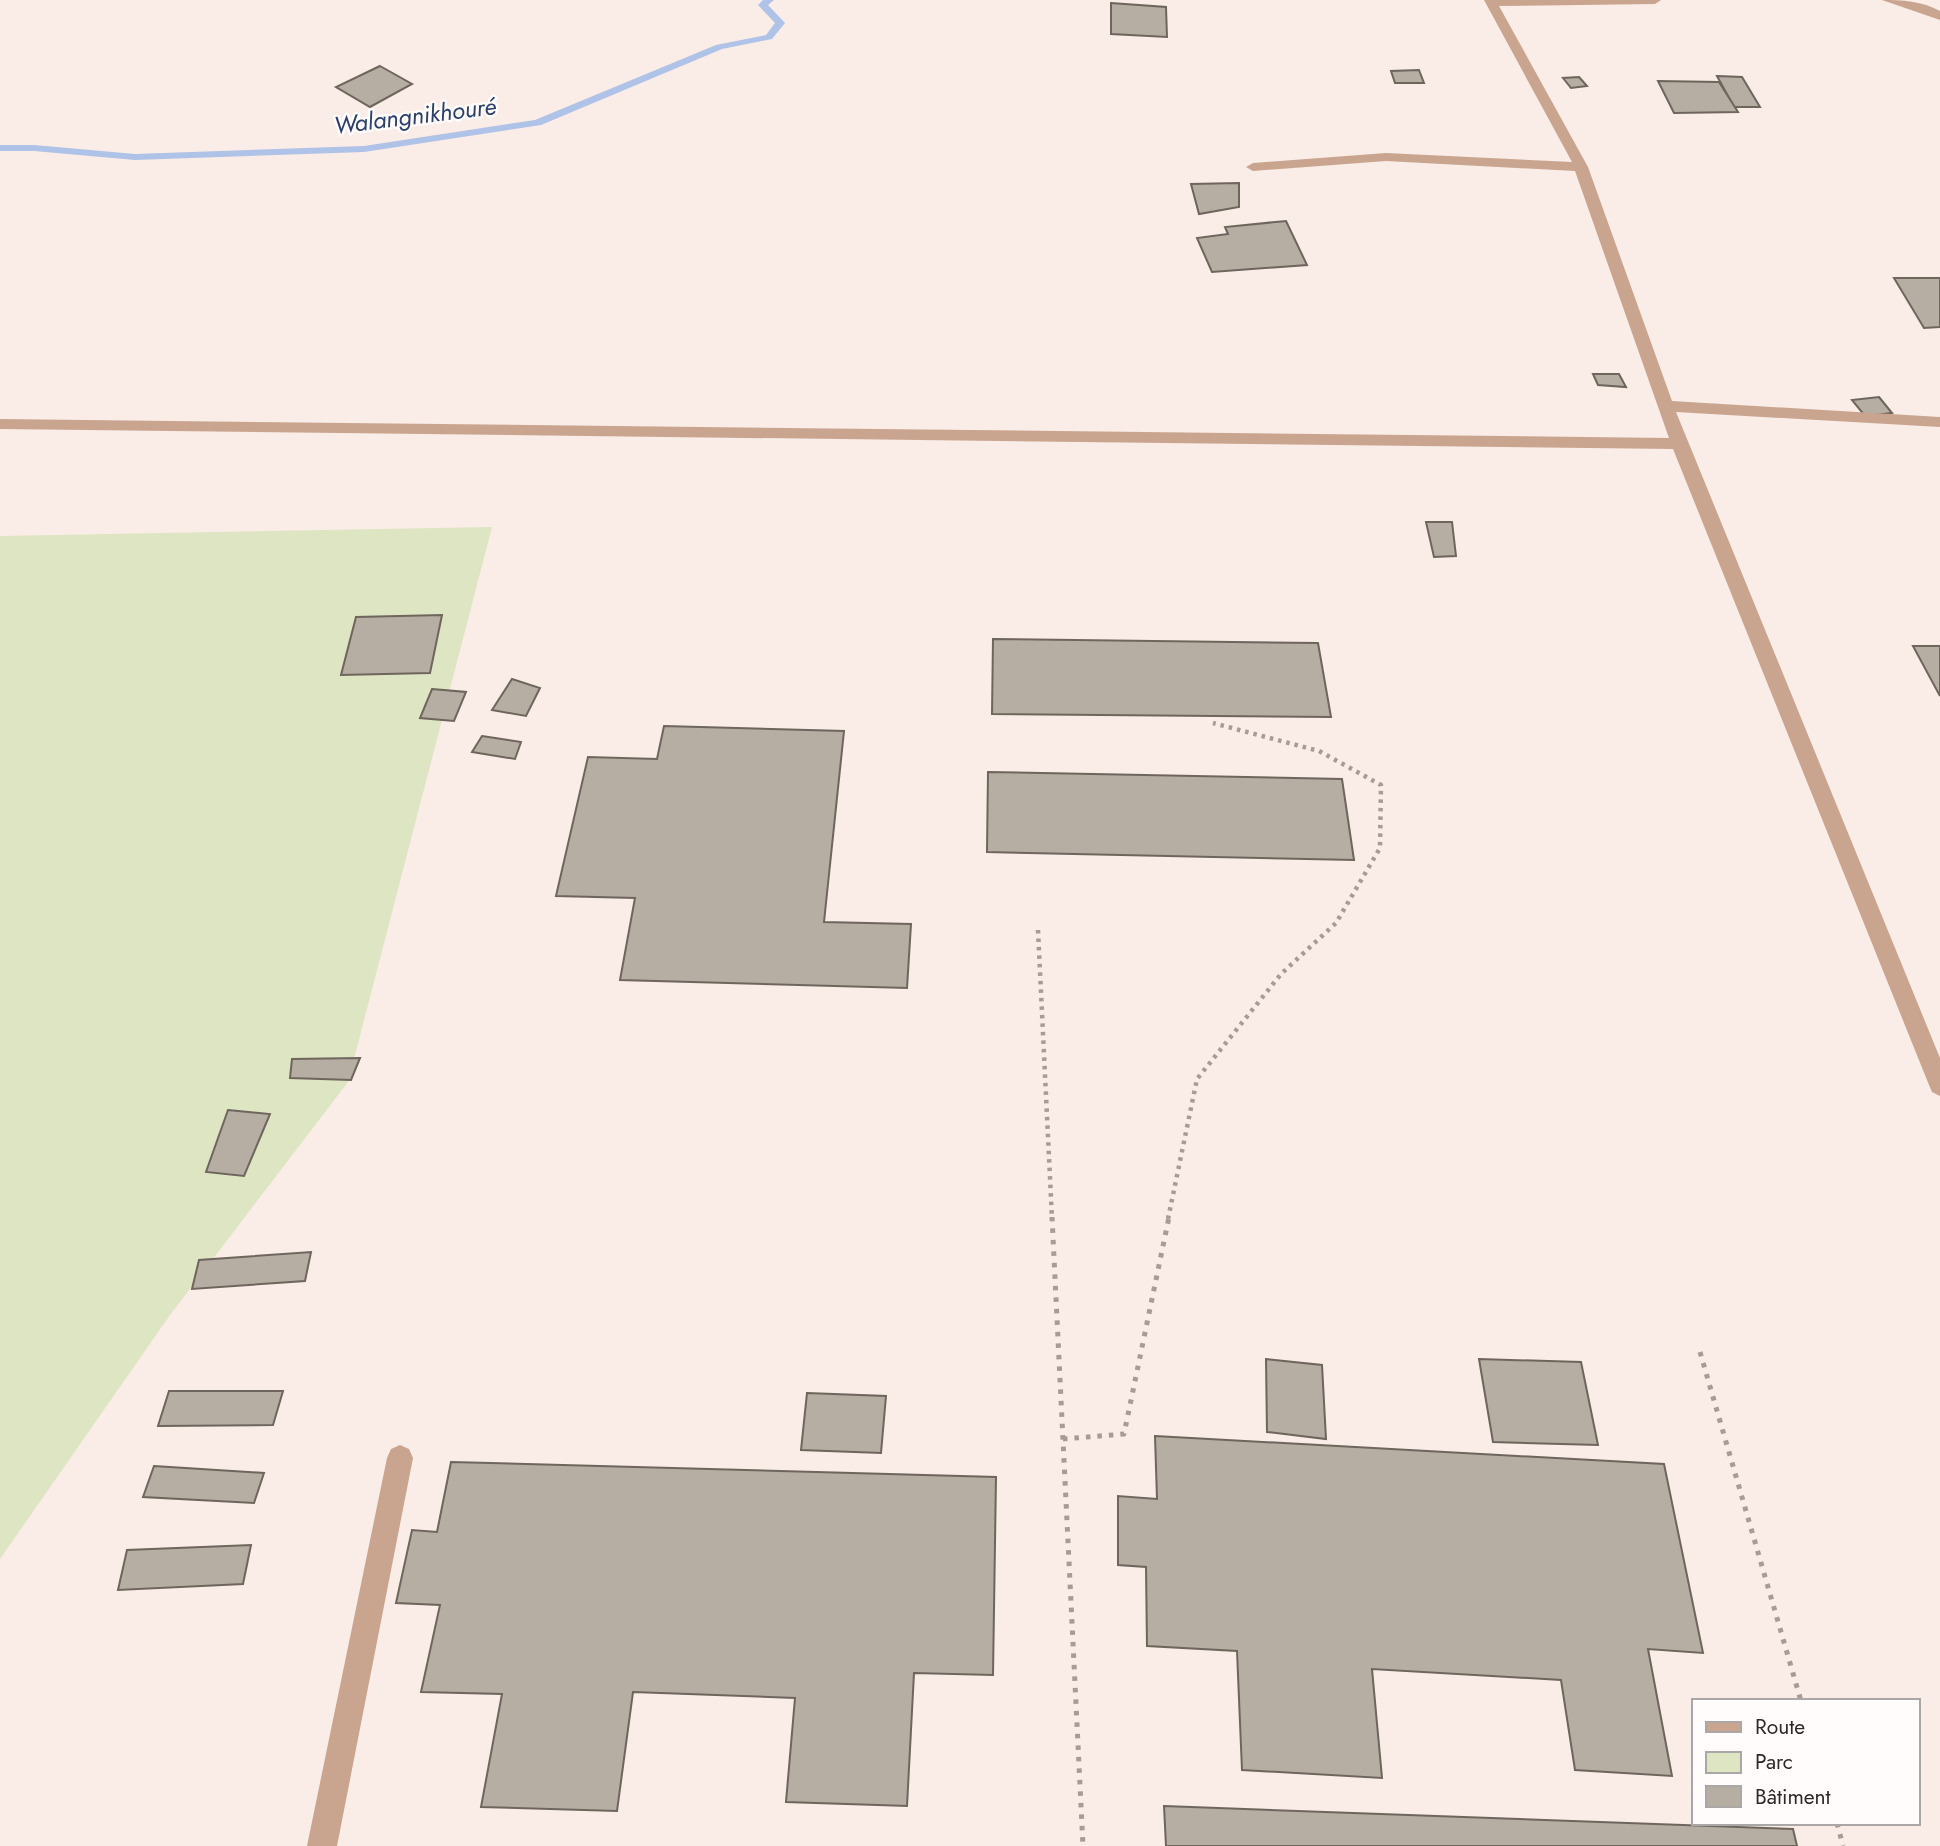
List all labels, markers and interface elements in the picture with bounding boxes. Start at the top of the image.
water label: Walangnikhouré [332,88,499,143]
legend [1692,1699,1919,1825]
text: Route [1755,1712,1805,1742]
text: Parc [1755,1747,1793,1777]
text: Bâtiment [1755,1782,1831,1812]

